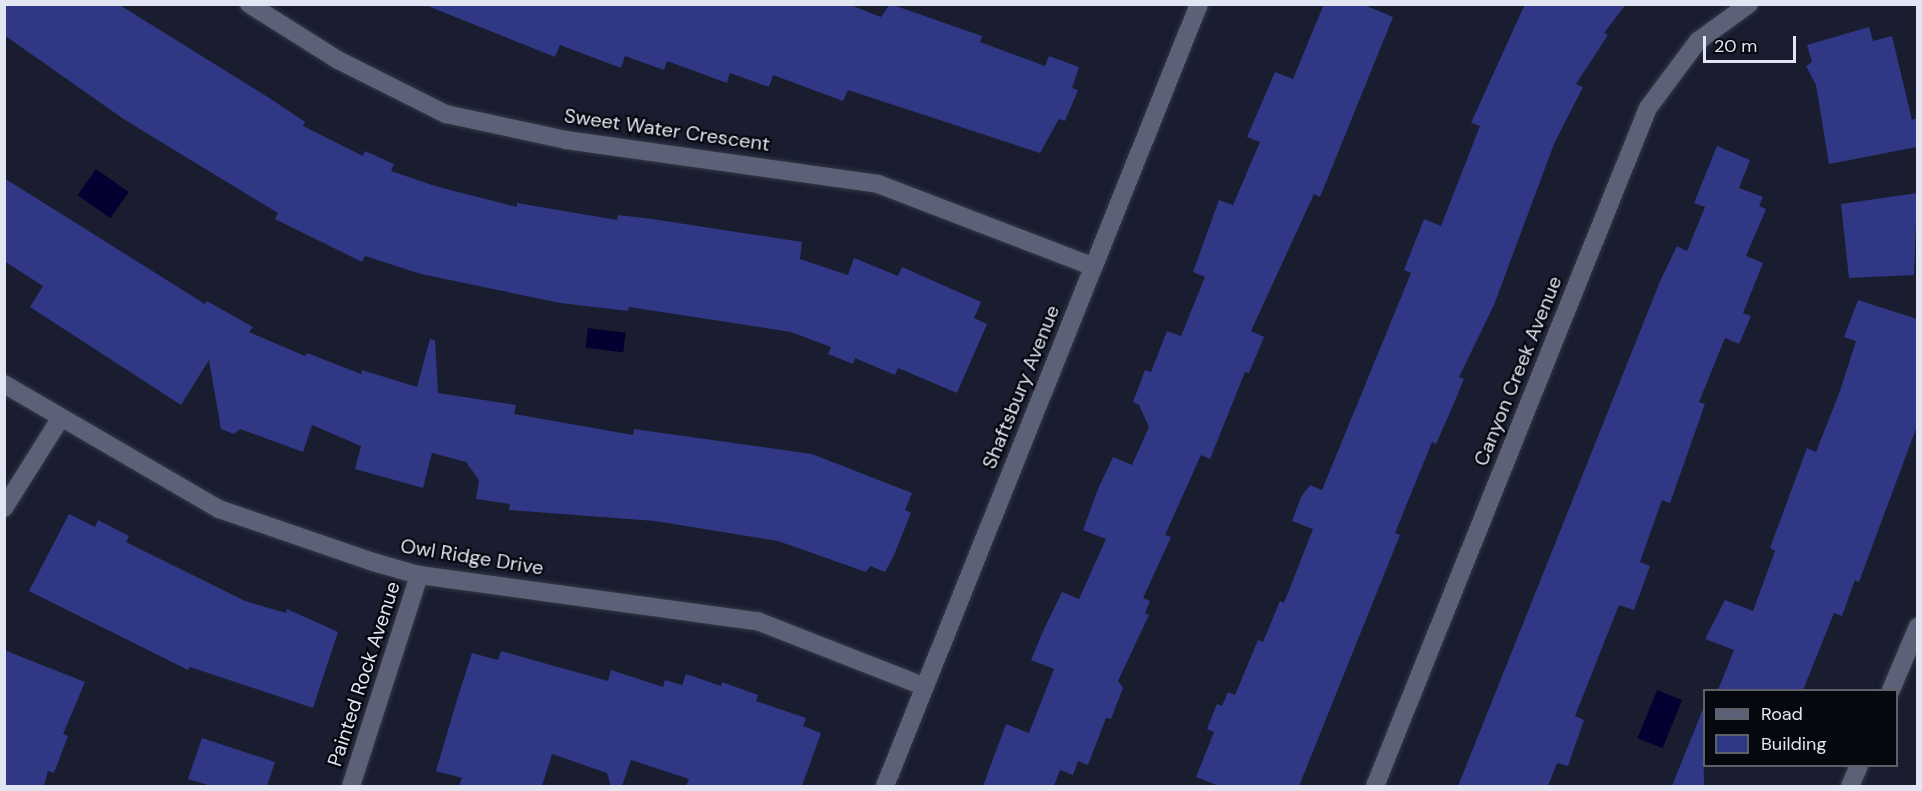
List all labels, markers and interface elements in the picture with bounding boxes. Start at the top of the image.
scale bar [1706,24,1799,62]
text: 20 m [1714,34,1757,58]
street label: Sweet Water Crescent [563,104,771,156]
street label: Canyon Creek Avenue [1469,273,1567,469]
street label: Shaftsbury Avenue [977,302,1065,472]
street label: Owl Ridge Drive [399,534,545,580]
street label: Painted Rock Avenue [323,579,405,769]
legend [1703,689,1898,767]
text: Road [1761,702,1803,726]
text: Building [1761,732,1826,756]

